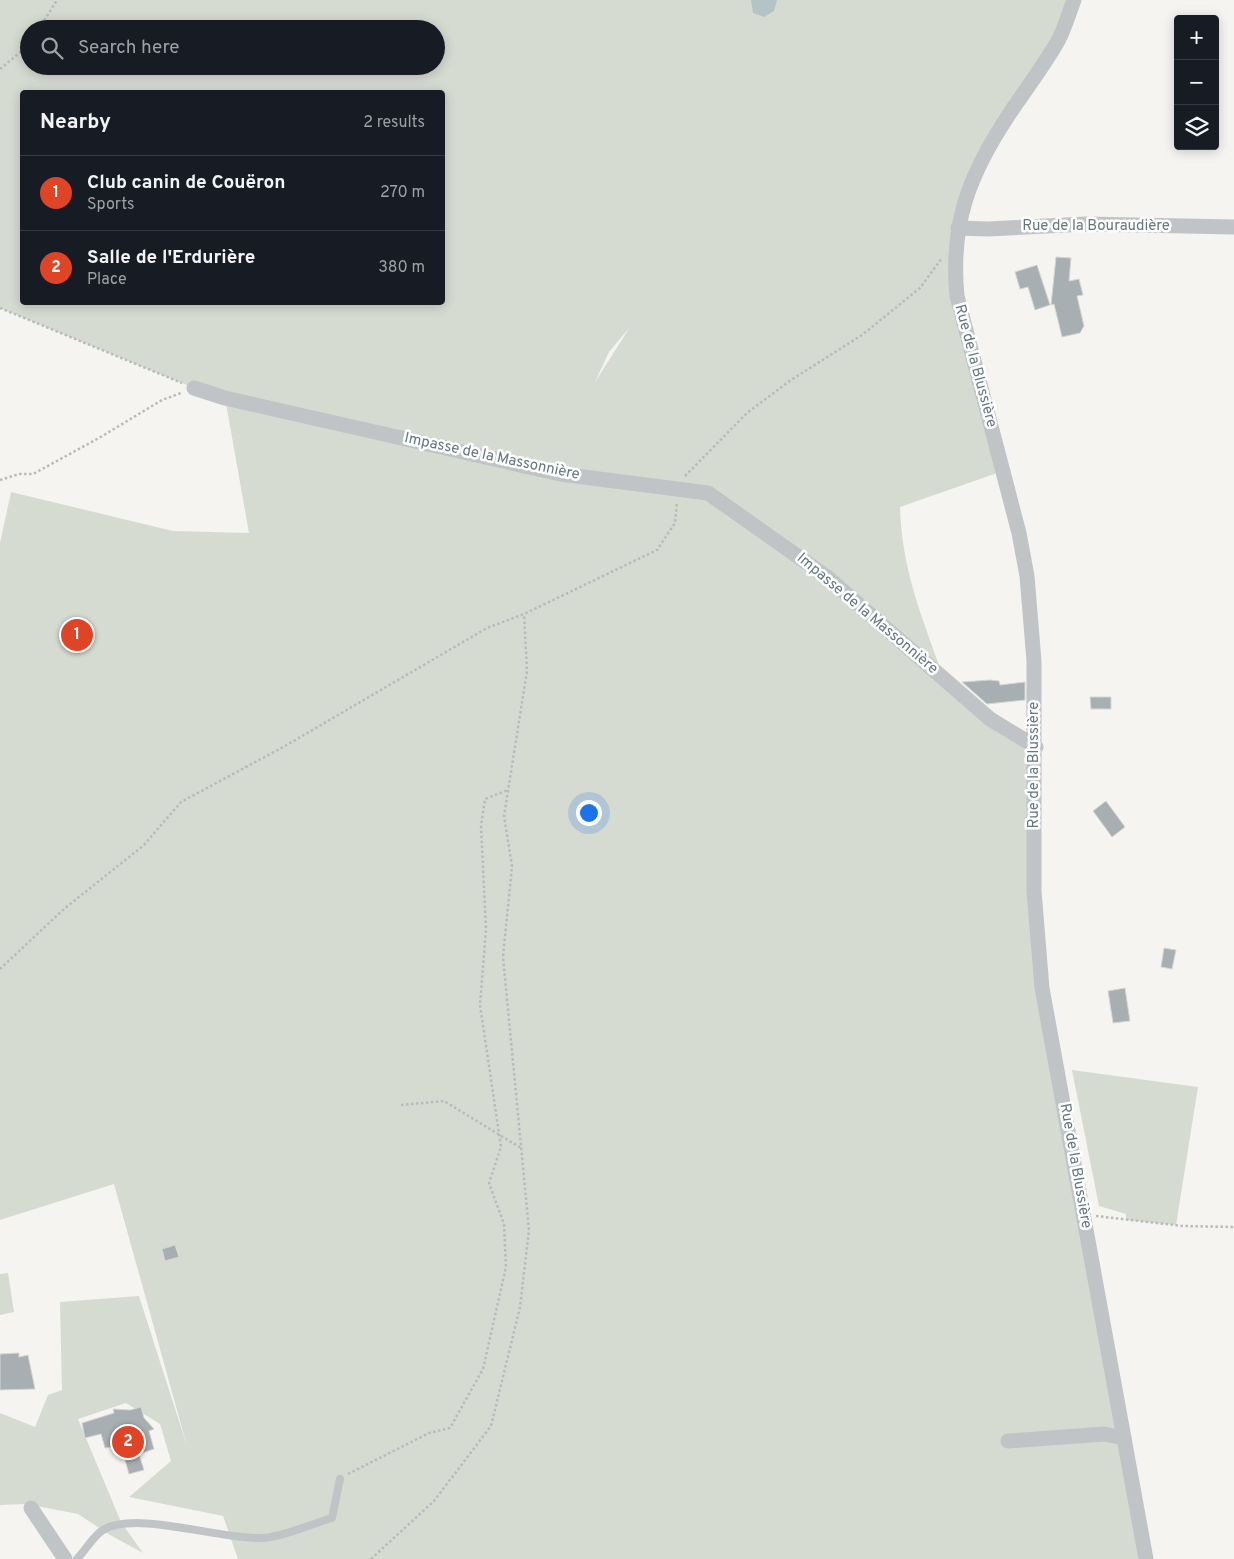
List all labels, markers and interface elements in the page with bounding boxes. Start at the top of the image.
map controls [1174,15,1219,150]
button: + [1174,15,1219,60]
search box [20,20,445,75]
icon: search [38,34,66,62]
text: Search here [78,36,180,60]
button: − [1174,60,1219,105]
button: layers [1174,105,1219,150]
text: Nearby [40,109,111,136]
text: 2 results [363,113,425,133]
text: Club canin de Couëron [87,171,285,195]
text: 1 [53,183,59,203]
text: 270 m [380,183,425,203]
text: Sports [87,195,135,215]
street label: Rue de la Bouraudière [1022,217,1170,236]
text: Salle de l'Erdurière [87,246,255,270]
text: 2 [51,258,61,278]
text: 380 m [378,258,425,278]
text: Place [87,270,127,290]
street label: Rue de la Blussière [949,302,1001,430]
street label: Impasse de la Massonnière [403,429,581,485]
street label: Impasse de la Massonnière [792,549,942,679]
pin: 1 [61,616,93,654]
street label: Rue de la Blussière [1025,702,1044,828]
your location [576,800,602,826]
street label: Rue de la Blussière [1055,1102,1095,1230]
pin: 2 [112,1423,144,1461]

